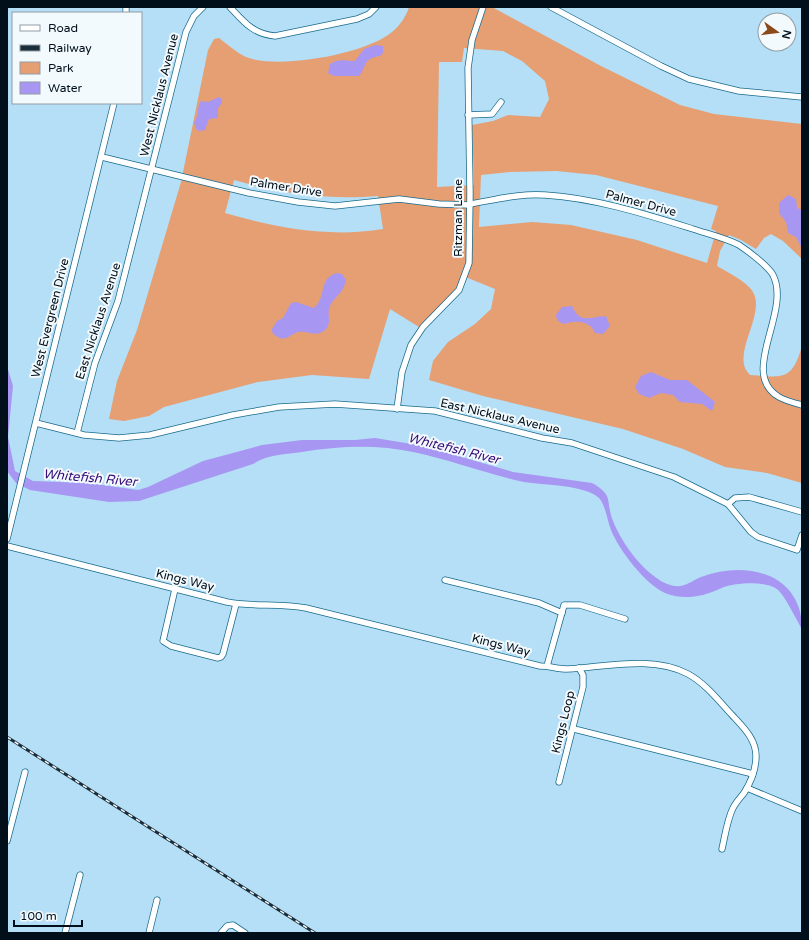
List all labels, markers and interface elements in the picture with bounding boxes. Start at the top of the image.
legend [12,12,142,104]
north arrow [757,12,797,52]
text: Road [48,21,78,35]
text: N [779,28,794,40]
street label: West Nicklaus Avenue [137,32,181,158]
text: Railway [48,41,92,55]
text: Park [48,61,74,75]
text: Water [48,81,83,95]
street label: Palmer Drive [249,174,323,200]
street label: Ritzman Lane [451,179,465,257]
street label: Palmer Drive [604,187,678,219]
street label: West Evergreen Drive [28,257,72,379]
street label: East Nicklaus Avenue [72,261,124,381]
street label: East Nicklaus Avenue [439,395,561,437]
water label: Whitefish River [406,430,503,469]
water label: Whitefish River [42,466,139,490]
street label: Kings Way [154,566,216,594]
street label: Kings Way [470,631,532,659]
street label: Kings Loop [548,689,578,755]
scale bar [14,902,82,928]
text: 100 m [20,909,57,923]

